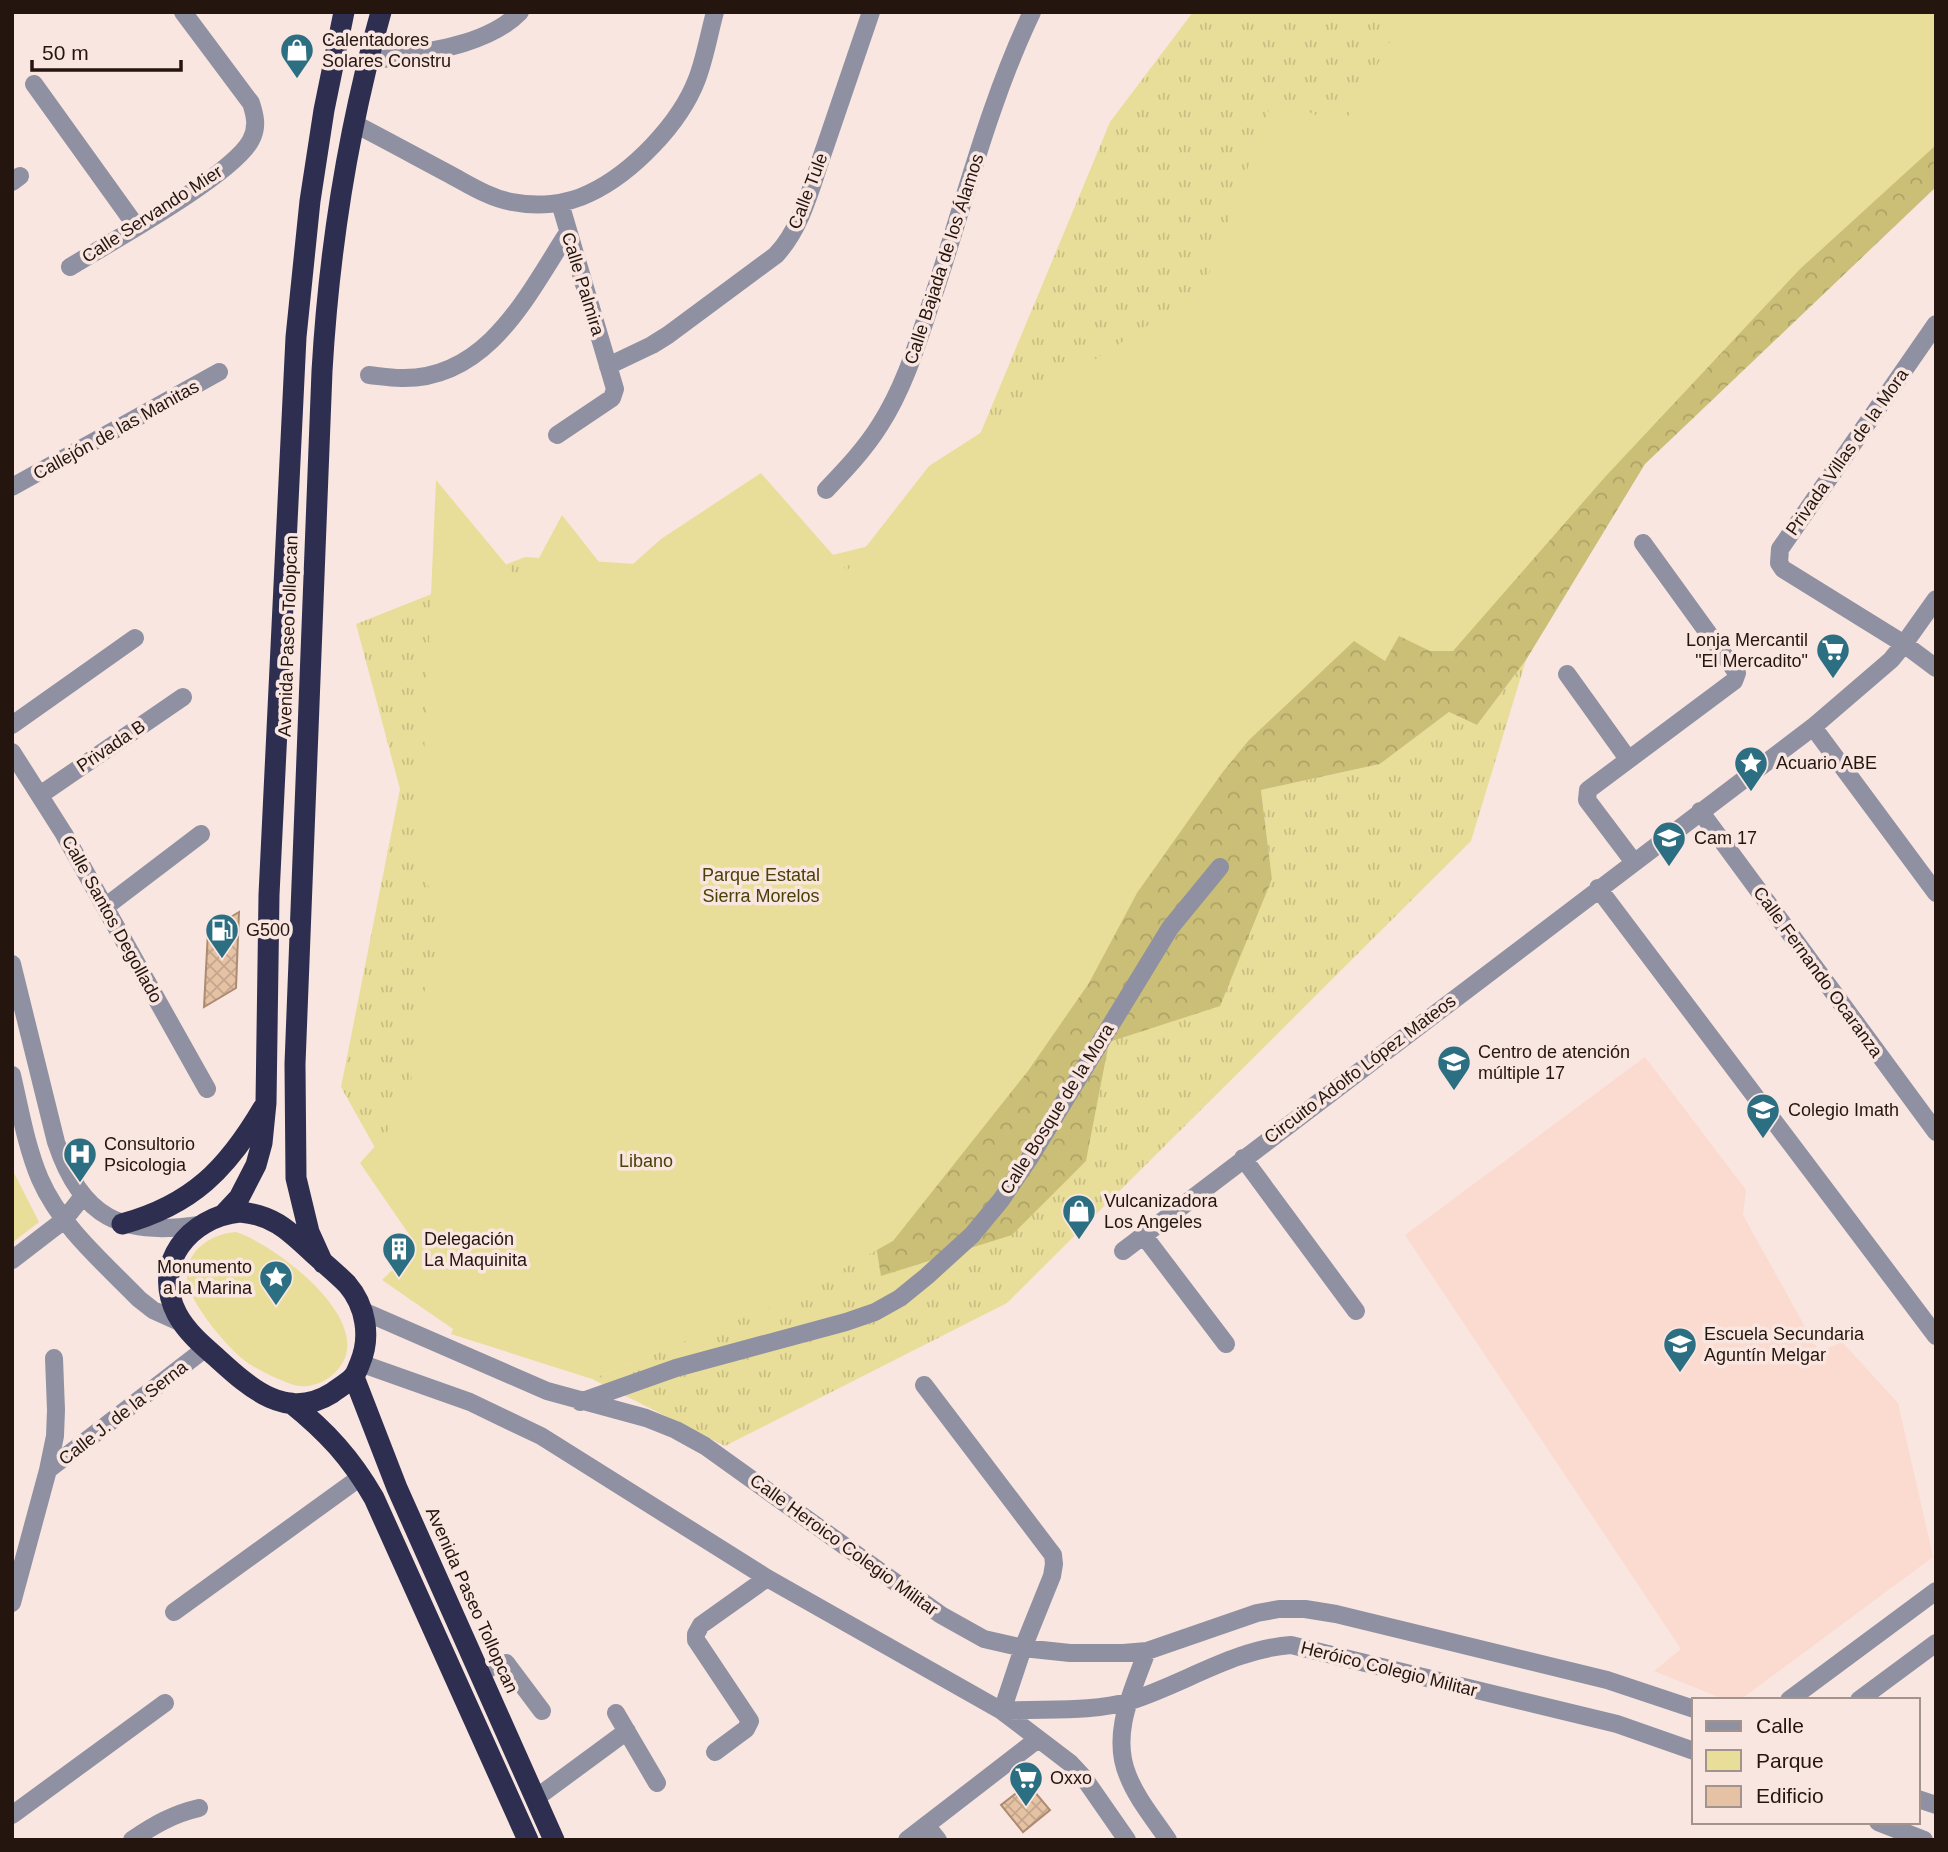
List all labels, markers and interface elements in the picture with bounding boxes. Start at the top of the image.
scale bar [32,28,180,72]
place label: Calentadores Solares Constru [322,30,451,71]
shop icon: Calentadores Solares Constru [278,31,316,80]
text: 50 m [42,41,89,64]
street label: Calle Tule [784,150,832,232]
street label: Calle Bajada de los Álamos [900,151,988,367]
street label: Calle Servando Mier [78,161,226,267]
street label: Calle Palmira [558,230,608,339]
street label: Privada Villas de la Mora [1782,364,1913,539]
street label: Callejón de las Manitas [30,376,202,484]
street label: Avenida Paseo Tollopcan [274,535,302,737]
place label: Lonja Mercantil "El Mercadito" [1686,630,1808,671]
supermarket icon: Lonja Mercantil "El Mercadito" [1814,631,1852,680]
street label: Privada B [73,716,149,776]
place icon: Acuario ABE [1732,744,1770,793]
place label: Acuario ABE [1776,753,1877,773]
school or university icon: Cam 17 [1650,819,1688,868]
place label: Cam 17 [1694,828,1757,848]
street label: Calle Santos Degollado [58,832,166,1006]
park label: Parque Estatal Sierra Morelos [702,865,820,906]
street label: Calle Fernando Ocaranza [1749,883,1887,1062]
fuel station icon: G500 [203,911,241,960]
place label: G500 [246,920,290,940]
street label: Circuito Adolfo López Mateos [1260,991,1460,1147]
street label: Calle Bosque de la Mora [996,1019,1118,1198]
place label: Centro de atención múltiple 17 [1478,1042,1630,1083]
school or university icon: Centro de atención múltiple 17 [1435,1043,1473,1092]
school or university icon: Colegio Imath [1744,1091,1782,1140]
place label: Colegio Imath [1788,1100,1899,1120]
place label: Consultorio Psicologia [104,1134,195,1175]
hospital icon: Consultorio Psicologia [61,1135,99,1184]
park label: Libano [619,1151,673,1171]
place label: Vulcanizadora Los Angeles [1104,1191,1218,1232]
shop icon: Vulcanizadora Los Angeles [1060,1192,1098,1241]
place label: Delegación La Maquinita [424,1229,528,1270]
building icon: Delegación La Maquinita [380,1230,418,1279]
place label: Monumento a la Marina [157,1257,253,1298]
place icon: Monumento a la Marina [257,1258,295,1307]
place label: Escuela Secundaria Aguntín Melgar [1704,1324,1865,1365]
school or university icon: Escuela Secundaria Aguntín Melgar [1661,1325,1699,1374]
street label: Calle J. de la Serna [55,1356,192,1469]
street label: Calle Heroico Colegio Militar [746,1470,942,1620]
street label: Avenida Paseo Tollopcan [422,1504,522,1696]
street label: Heróico Colegio Militar [1299,1637,1479,1701]
legend [1692,1698,1920,1824]
text: Calle [1756,1714,1804,1737]
text: Parque [1756,1749,1824,1772]
supermarket icon: Oxxo [1007,1759,1045,1808]
place label: Oxxo [1050,1768,1092,1788]
text: Edificio [1756,1784,1824,1807]

